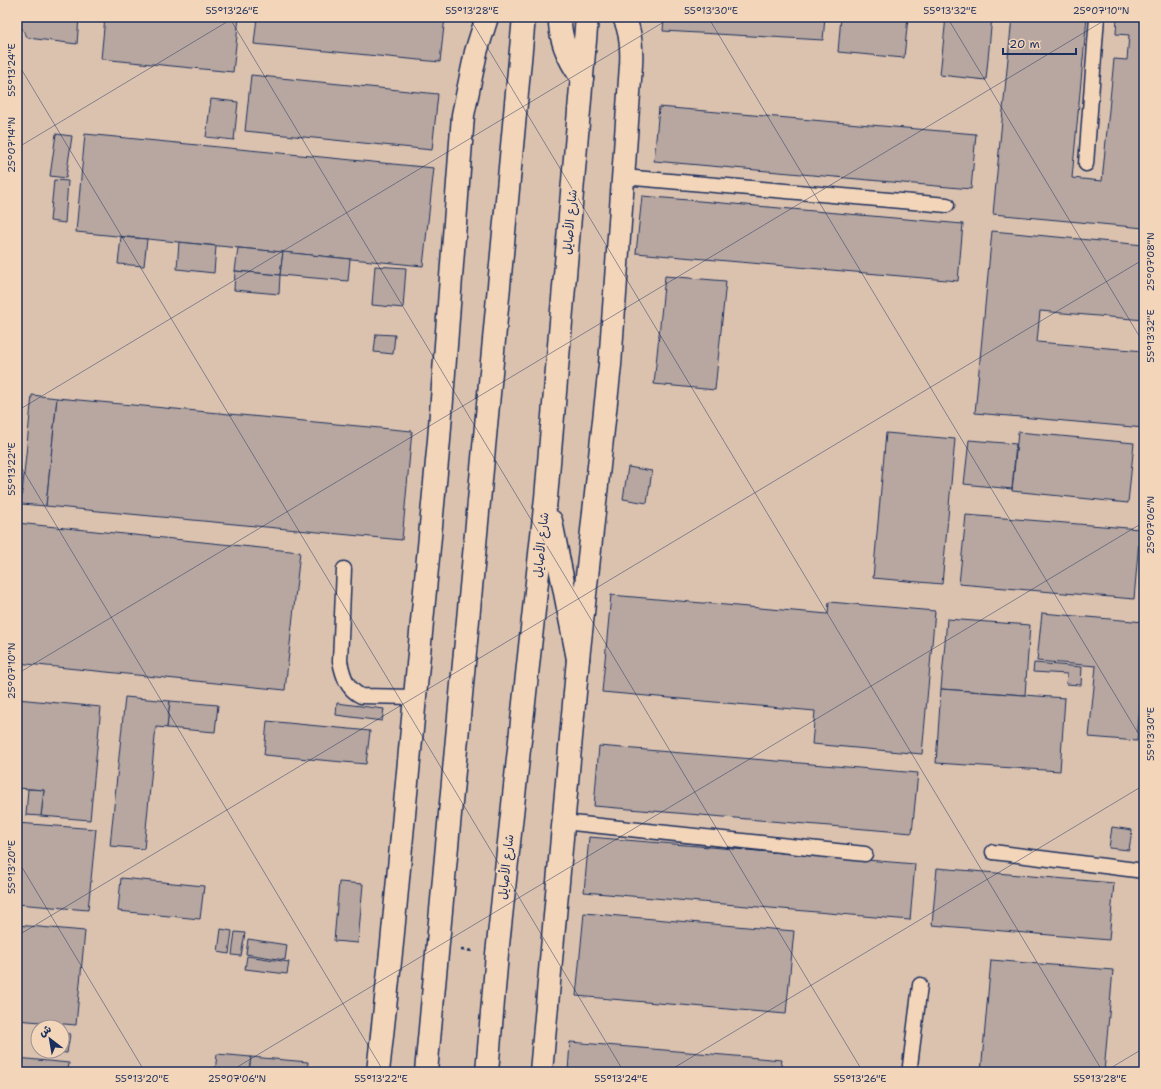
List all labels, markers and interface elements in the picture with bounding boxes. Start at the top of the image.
text: 55°13'26"E [205,4,259,17]
text: 55°13'28"E [445,4,499,17]
text: 55°13'30"E [684,4,738,17]
text: 55°13'32"E [923,4,977,17]
text: 25°07'10"N [1073,4,1129,17]
scale bar [1003,30,1076,56]
text: 20 m [1009,36,1040,52]
text: 55°13'24"E [5,43,18,97]
text: 25°07'14"N [5,117,18,173]
street label: شارع الأصايل [559,189,582,255]
text: 25°07'08"N [1144,232,1157,292]
text: 55°13'32"E [1144,309,1157,363]
text: 55°13'22"E [5,442,18,496]
text: 25°07'06"N [1144,496,1157,554]
street label: شارع الأصايل [530,512,553,579]
text: 25°07'10"N [5,643,18,699]
text: 55°13'30"E [1144,707,1157,761]
street label: شارع الأصايل [495,834,518,901]
text: 55°13'20"E [5,840,18,894]
north arrow [30,1019,70,1059]
text: ش [36,1021,54,1040]
text: 55°13'20"E [115,1072,169,1085]
text: 25°07'06"N [208,1072,266,1085]
text: 55°13'22"E [354,1072,408,1085]
text: 55°13'24"E [594,1072,648,1085]
text: 55°13'26"E [833,1072,887,1085]
text: 55°13'28"E [1073,1072,1127,1085]

